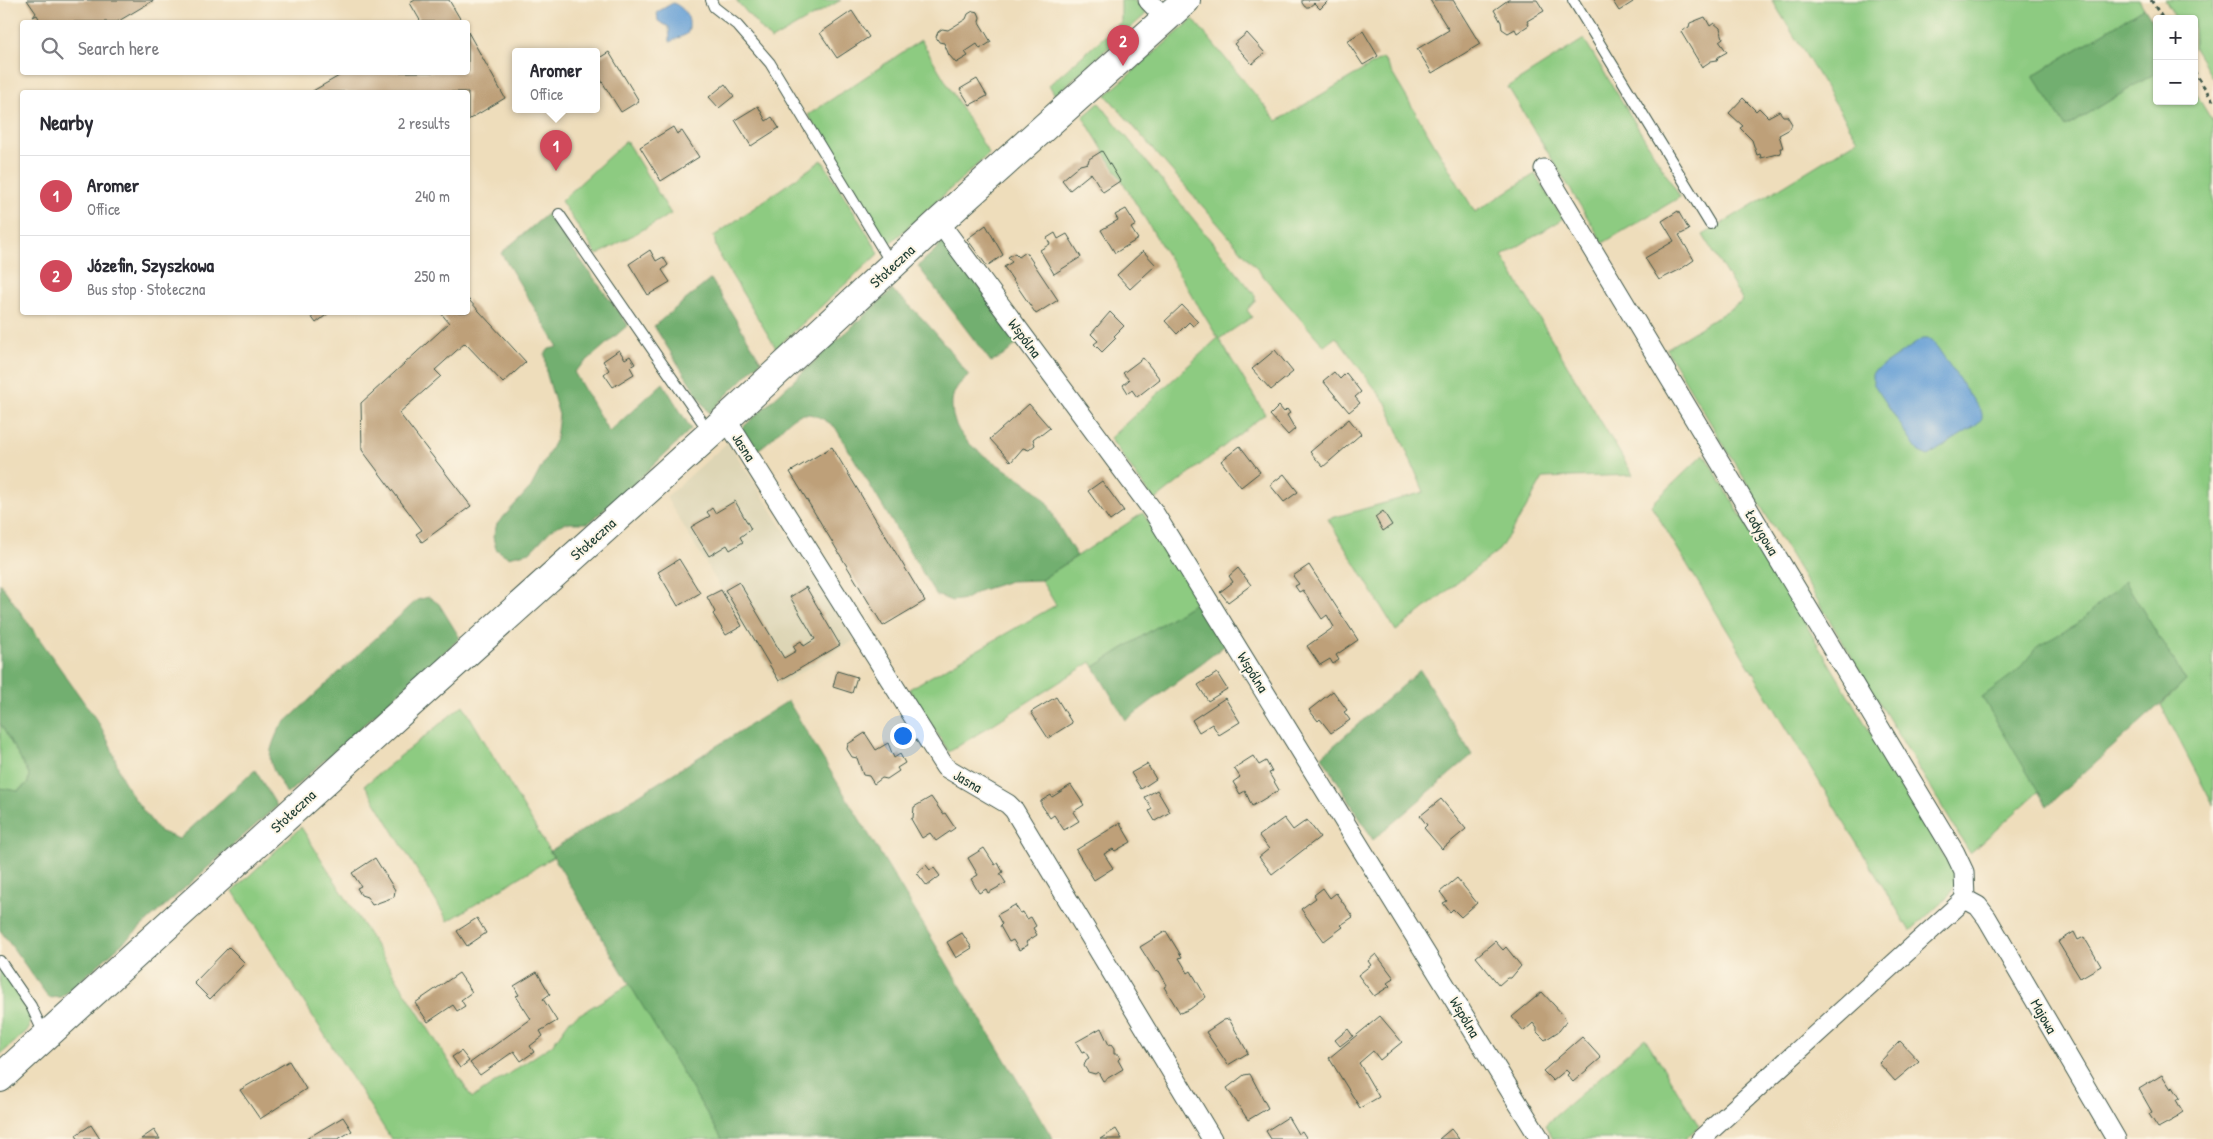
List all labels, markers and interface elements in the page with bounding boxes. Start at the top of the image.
map controls [2153,15,2198,105]
button: + [2153,15,2198,60]
search box [20,20,470,75]
pin: 2 [1107,25,1139,66]
icon: search [38,34,66,62]
text: Search here [78,35,159,61]
popup [512,48,600,113]
text: Aromer [530,57,582,83]
button: − [2153,60,2198,105]
text: Office [530,83,563,105]
text: Nearby [40,108,93,137]
text: 2 results [398,112,450,134]
pin: 1 [540,130,572,171]
text: Aromer [87,172,139,198]
text: 1 [53,185,59,207]
text: 240 m [415,185,450,207]
text: Office [87,198,120,220]
street label: Stołeczna [865,240,919,292]
text: Józefin, Szyszkowa [87,252,214,278]
text: 2 [52,265,60,287]
text: 250 m [414,265,450,287]
text: Bus stop · Stołeczna [87,278,205,300]
street label: Wspólna [1003,314,1047,362]
street label: Jasna [727,429,761,465]
street label: Łodygowa [1740,505,1784,559]
street label: Stołeczna [566,513,620,565]
street label: Wspólna [1232,648,1274,696]
your location [890,723,916,749]
street label: Jasna [950,764,986,798]
street label: Stołeczna [266,785,320,837]
street label: Wspólna [1445,993,1485,1041]
street label: Majowa [2026,995,2062,1037]

